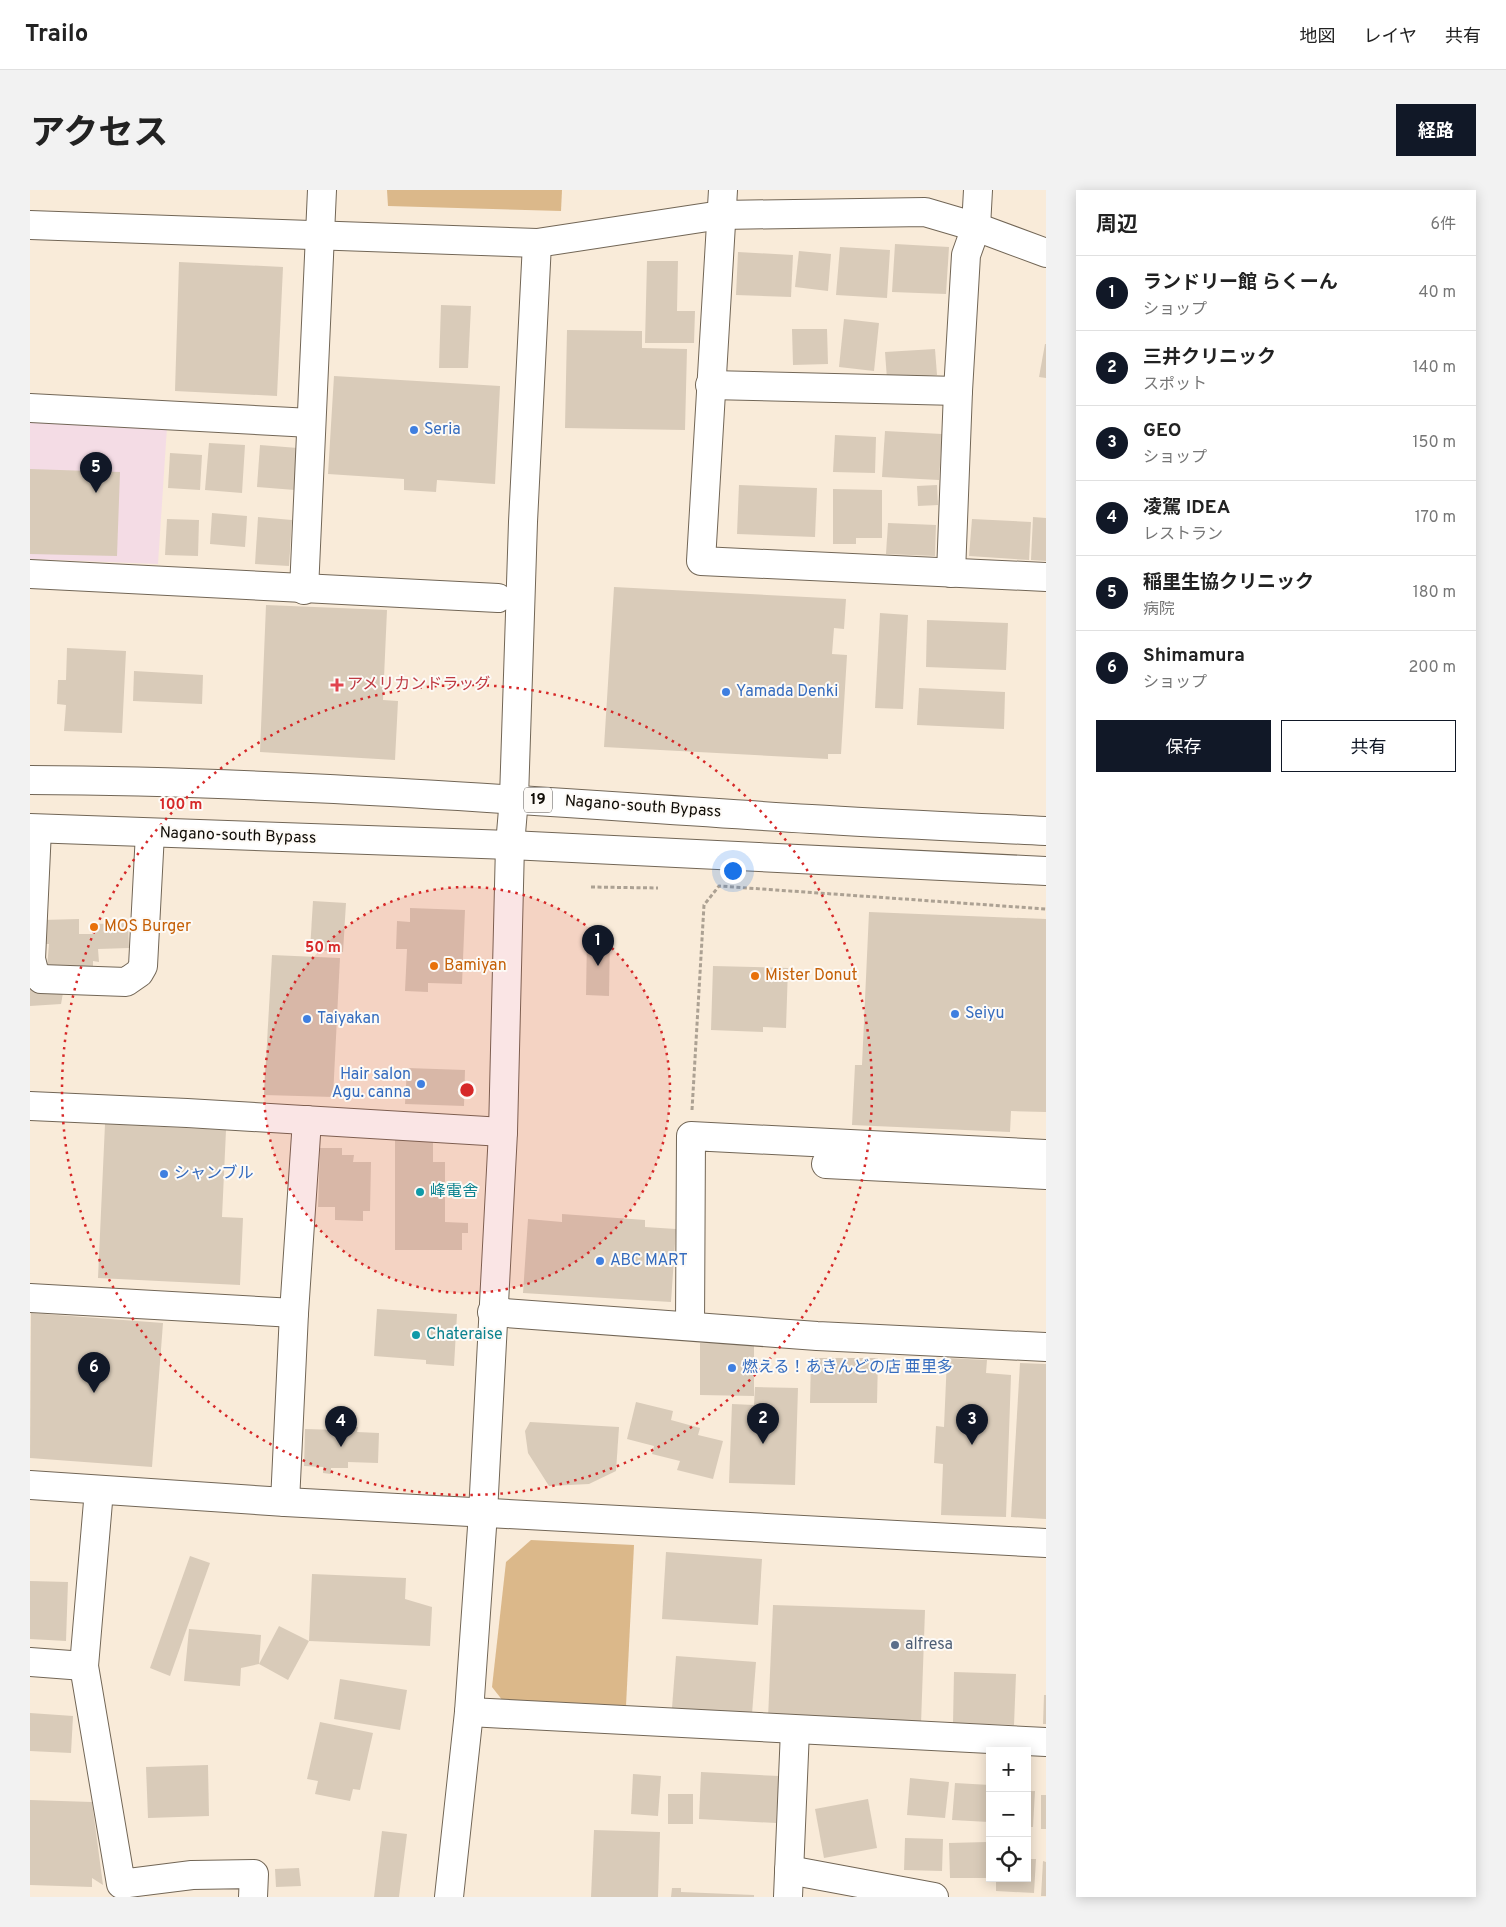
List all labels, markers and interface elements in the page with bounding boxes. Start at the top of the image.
text: Trailo [25,20,88,50]
text: 地図 [1300,26,1336,49]
text: レイヤ [1364,26,1417,49]
text: 共有 [1445,26,1481,49]
button: 経路 [1396,104,1476,156]
text: アクセス [30,113,168,157]
text: 周辺 [1096,212,1138,239]
text: 6件 [1430,215,1456,235]
text: ランドリー館 らくーん [1143,271,1338,295]
text: 1 [1109,283,1115,303]
text: 40 m [1418,283,1456,303]
text: ショップ [1143,300,1207,320]
text: 三井クリニック [1143,346,1276,370]
text: 2 [1107,358,1117,378]
text: 140 m [1413,358,1456,378]
text: スポット [1143,375,1207,395]
text: GEO [1143,419,1181,443]
place label: Seria [424,420,461,440]
marker: Seria [408,424,420,436]
text: 3 [1107,433,1117,453]
text: 150 m [1413,433,1456,453]
text: ショップ [1143,448,1207,468]
pin: 5 [80,452,112,493]
text: 凌駕 IDEA [1143,496,1230,520]
text: 4 [1107,508,1117,528]
text: 170 m [1415,508,1456,528]
text: レストラン [1143,525,1223,545]
text: 稲里生協クリニック [1143,571,1314,595]
text: 5 [1107,583,1117,603]
text: 180 m [1413,583,1456,603]
text: 病院 [1143,600,1175,620]
text: Shimamura [1143,644,1245,668]
text: 6 [1107,658,1117,678]
text: 200 m [1408,658,1456,678]
text: ショップ [1143,673,1207,693]
place label: アメリカンドラッグ [347,675,490,695]
marker: アメリカンドラッグ [331,679,343,691]
place label: Yamada Denki [736,682,838,702]
marker: Yamada Denki [720,686,732,698]
button: 保存 [1096,720,1271,772]
button: 共有 [1281,720,1456,772]
road number: 19 [524,788,552,812]
street label: Nagano-south Bypass [564,792,722,822]
text: 100 m [160,796,202,815]
street label: Nagano-south Bypass [159,823,317,849]
your location [720,858,746,884]
place label: MOS Burger [104,917,191,937]
marker: MOS Burger [88,921,100,933]
pin: 1 [582,925,614,966]
text: 50 m [305,939,341,958]
place label: Bamiyan [444,956,507,976]
marker: Bamiyan [428,960,440,972]
place label: Mister Donut [765,966,858,986]
marker: Mister Donut [749,970,761,982]
place label: Seiyu [965,1004,1004,1024]
marker: Seiyu [949,1008,961,1020]
place label: Taiyakan [317,1009,380,1029]
marker: Taiyakan [301,1013,313,1025]
place label: Hair salon Agu. canna [332,1065,411,1103]
marker: Hair salon Agu. canna [415,1078,427,1090]
centre of rings [458,1081,476,1099]
place label: シャンブル [174,1164,254,1184]
marker: シャンブル [158,1168,170,1180]
place label: 峰電舎 [430,1182,478,1202]
marker: 峰電舎 [414,1186,426,1198]
place label: ABC MART [610,1251,688,1271]
marker: ABC MART [594,1255,606,1267]
place label: Chateraise [426,1325,503,1345]
marker: Chateraise [410,1329,422,1341]
pin: 6 [78,1352,110,1393]
place label: 燃える！あきんどの店 亜里多 [742,1358,953,1378]
marker: 燃える！あきんどの店 亜里多 [726,1362,738,1374]
pin: 2 [747,1403,779,1444]
pin: 3 [956,1404,988,1445]
pin: 4 [325,1406,357,1447]
place label: alfresa [905,1635,953,1655]
marker: alfresa [889,1639,901,1651]
map controls [986,1747,1031,1882]
button: + [986,1747,1031,1792]
button: − [986,1792,1031,1837]
button: locate [986,1837,1031,1882]

